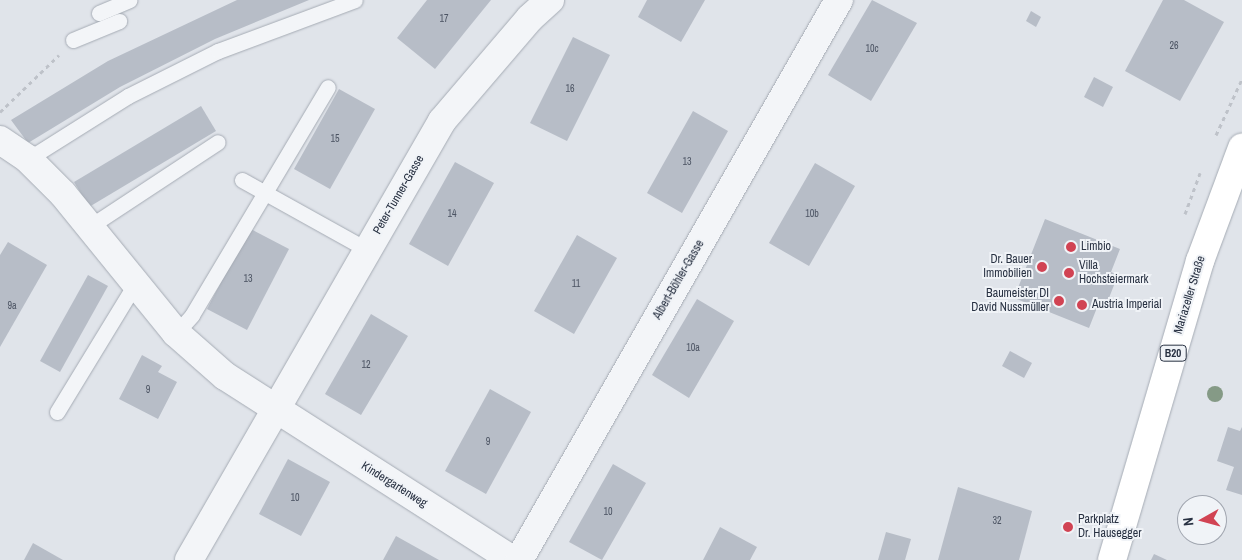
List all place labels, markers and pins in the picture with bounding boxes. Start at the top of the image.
place label: Limbio [1081,240,1111,254]
marker: Limbio [1065,241,1077,253]
place label: Dr. Bauer Immobilien [983,253,1032,281]
place label: Villa Hochsteiermark [1079,259,1148,287]
marker: Dr. Bauer Immobilien [1036,261,1048,273]
marker: Villa Hochsteiermark [1063,267,1075,279]
place label: Baumeister DI David Nussmüller [971,287,1049,315]
marker: Baumeister DI David Nussmüller [1053,295,1065,307]
place label: Austria Imperial [1092,298,1161,312]
marker: Austria Imperial [1076,299,1088,311]
place label: Parkplatz Dr. Hausegger [1078,513,1141,541]
marker: Parkplatz Dr. Hausegger [1062,521,1074,533]

